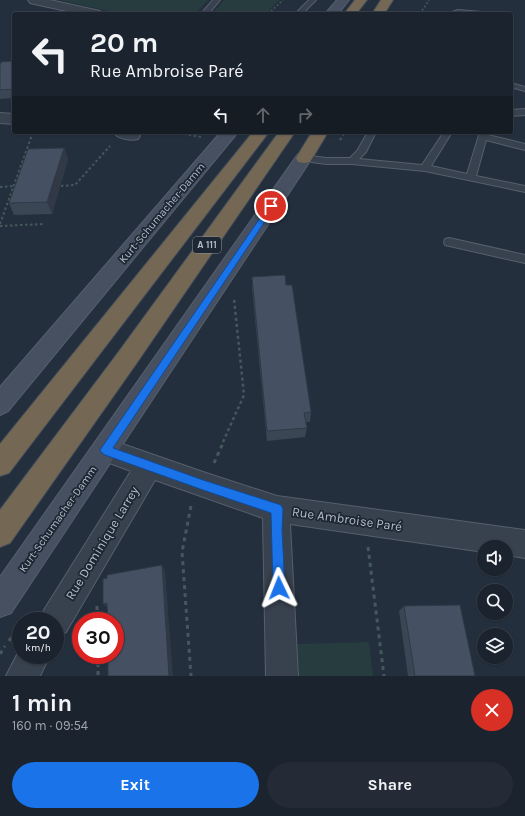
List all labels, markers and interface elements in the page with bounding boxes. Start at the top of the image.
text: 20 m [90,26,158,59]
icon: left [24,28,76,80]
text: Rue Ambroise Paré [90,60,244,82]
icon: left [210,104,232,126]
icon: ahead [252,104,274,126]
icon: right [294,104,316,126]
street label: Kurt-Schumacher-Damm [116,160,208,266]
pin [254,189,288,223]
icon: arrive [260,195,282,217]
road number: A 111 [193,237,221,253]
street label: Kurt-Schumacher-Damm [16,463,100,575]
street label: Rue Dominique Larrey [62,484,143,603]
street label: Rue Ambroise Paré [291,504,403,534]
map controls [477,540,513,664]
button: sound [477,540,513,576]
position arrow [258,567,300,609]
button: search [477,584,513,620]
speed limit sign: 30 [72,612,124,664]
text: 20 [26,621,50,644]
button: layers [477,628,513,664]
text: km/h [25,642,51,654]
text: 1 min [12,689,72,717]
button: close [471,689,513,731]
text: 160 m · 09:54 [12,718,88,733]
button: Exit [12,762,259,808]
button: Share [267,762,513,808]

